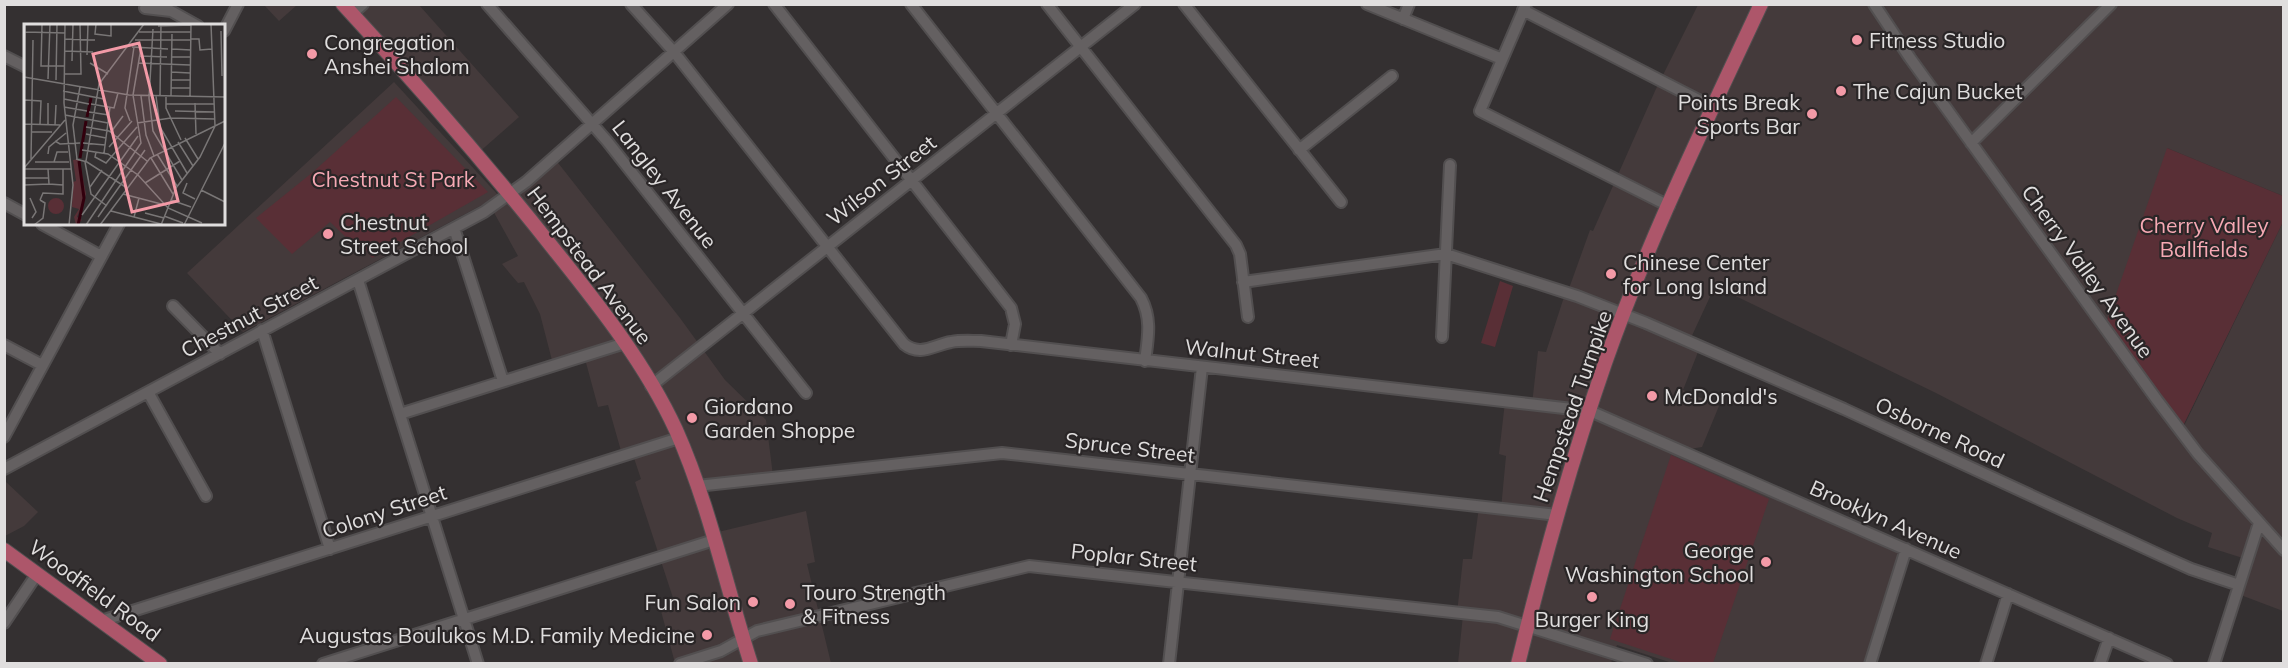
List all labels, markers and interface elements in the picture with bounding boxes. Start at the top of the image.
inset map [24,24,225,225]
place label: Fitness Studio [1869,27,2005,53]
place label: Congregation Anshei Shalom [324,29,470,79]
marker: Fitness Studio [1850,33,1864,47]
marker: Congregation Anshei Shalom [305,47,319,61]
place label: The Cajun Bucket [1853,78,2023,104]
marker: The Cajun Bucket [1834,84,1848,98]
place label: Points Break Sports Bar [1678,89,1800,139]
marker: Points Break Sports Bar [1805,107,1819,121]
street label: Langley Avenue [607,115,723,253]
street label: Wilson Street [821,129,941,231]
park label: Chestnut St Park [311,166,475,192]
street label: Cherry Valley Avenue [2016,179,2160,363]
street label: Hempstead Avenue [522,181,658,349]
place label: Chestnut Street School [340,209,468,259]
park label: Cherry Valley Ballfields [2139,212,2269,262]
marker: Chestnut Street School [321,227,335,241]
place label: Chinese Center for Long Island [1623,249,1770,299]
marker: Chinese Center for Long Island [1604,267,1618,281]
street label: Chestnut Street [176,269,322,363]
street label: Hempstead Turnpike [1527,307,1617,505]
street label: Walnut Street [1183,333,1321,373]
place label: McDonald's [1664,383,1778,409]
marker: McDonald's [1645,389,1659,403]
street label: Osborne Road [1871,391,2009,473]
place label: Giordano Garden Shoppe [704,393,855,443]
marker: Giordano Garden Shoppe [685,411,699,425]
street label: Spruce Street [1064,426,1196,468]
street label: Brooklyn Avenue [1806,474,1966,564]
street label: Colony Street [318,479,450,543]
street label: Woodfield Road [24,533,166,647]
street label: Poplar Street [1070,537,1198,577]
place label: George Washington School [1565,537,1754,587]
marker: George Washington School [1759,555,1773,569]
place label: Touro Strength & Fitness [802,579,946,629]
place label: Fun Salon [645,589,741,615]
marker: Burger King [1585,590,1599,604]
marker: Fun Salon [746,595,760,609]
marker: Touro Strength & Fitness [783,597,797,611]
place label: Burger King [1535,606,1649,632]
place label: Augustas Boulukos M.D. Family Medicine [299,622,695,648]
marker: Augustas Boulukos M.D. Family Medicine [700,628,714,642]

